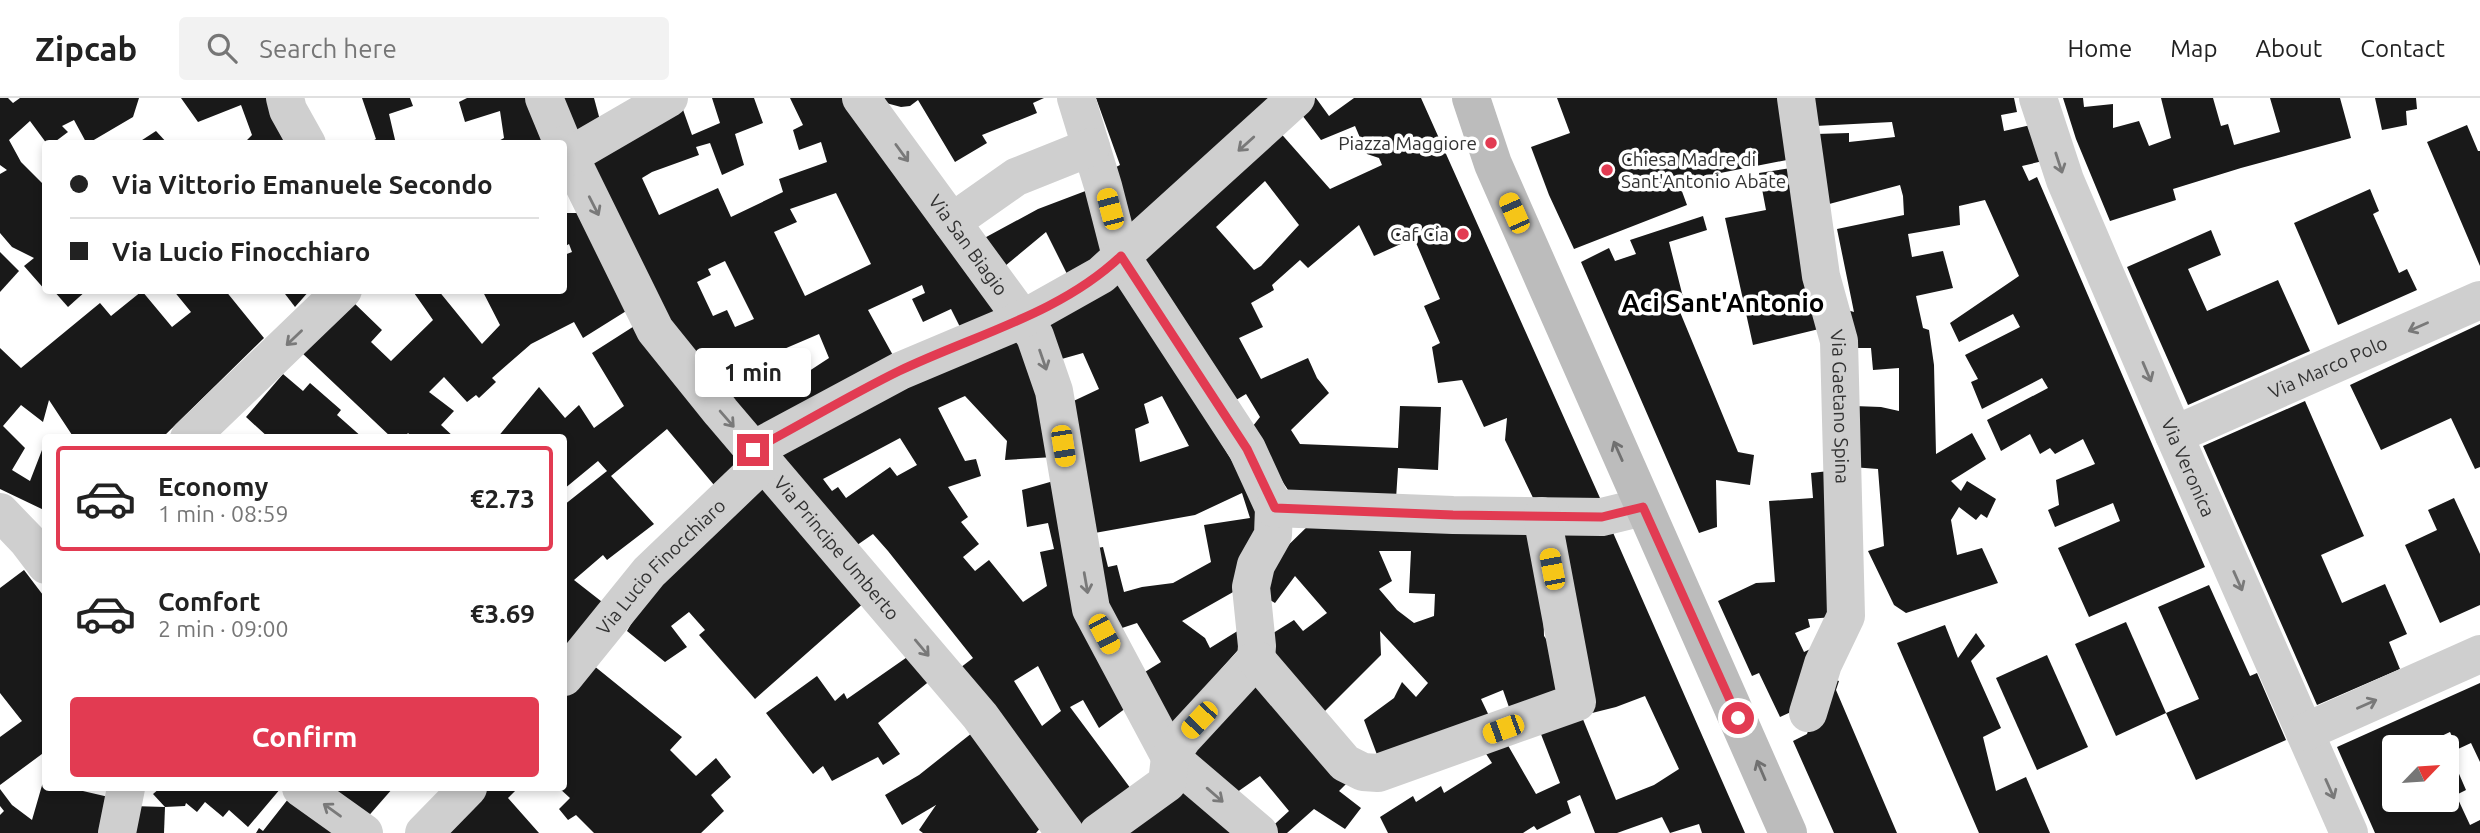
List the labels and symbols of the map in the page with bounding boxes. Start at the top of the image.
place label: Piazza Maggiore [1338,132,1477,154]
marker: Piazza Maggiore [1483,135,1499,151]
one-way arrow [1237,136,1255,152]
one-way arrow [894,143,909,162]
place label: Chiesa Madre di Sant'Antonio Abate [1621,148,1786,192]
one-way arrow [2054,151,2067,173]
marker: Chiesa Madre di Sant'Antonio Abate [1599,162,1615,178]
car [1095,186,1126,232]
street label: Via San Biagio [924,190,1013,300]
car [1496,190,1533,236]
one-way arrow [587,195,601,216]
place label: Caf Cia [1390,223,1449,245]
marker: Caf Cia [1455,226,1471,242]
district label: Aci Sant'Antonio [1622,288,1824,317]
one-way arrow [2407,321,2429,334]
street label: Via Gaetano Spina [1825,327,1854,484]
one-way arrow [285,329,302,346]
street label: Via Marco Polo [2265,331,2391,403]
callout: 1 min [695,348,811,398]
one-way arrow [1038,349,1050,371]
one-way arrow [2142,361,2155,383]
one-way arrow [719,409,735,427]
street label: Via Veronica [2157,415,2220,520]
car [1050,424,1077,468]
route end [737,434,769,466]
one-way arrow [1611,441,1624,462]
street label: Via Principe Umberto [769,472,904,624]
street label: Via Lucio Finocchiaro [592,494,730,639]
car [1538,546,1567,592]
one-way arrow [2232,570,2245,591]
one-way arrow [1080,571,1093,594]
car [1085,611,1124,657]
one-way arrow [914,638,930,656]
car [1177,697,1222,743]
one-way arrow [2356,697,2377,710]
route start [1722,702,1754,734]
car [1480,712,1527,746]
north arrow [2382,735,2459,812]
one-way arrow [1754,760,1767,782]
one-way arrow [2324,778,2337,800]
one-way arrow [1205,787,1223,803]
one-way arrow [323,803,342,817]

